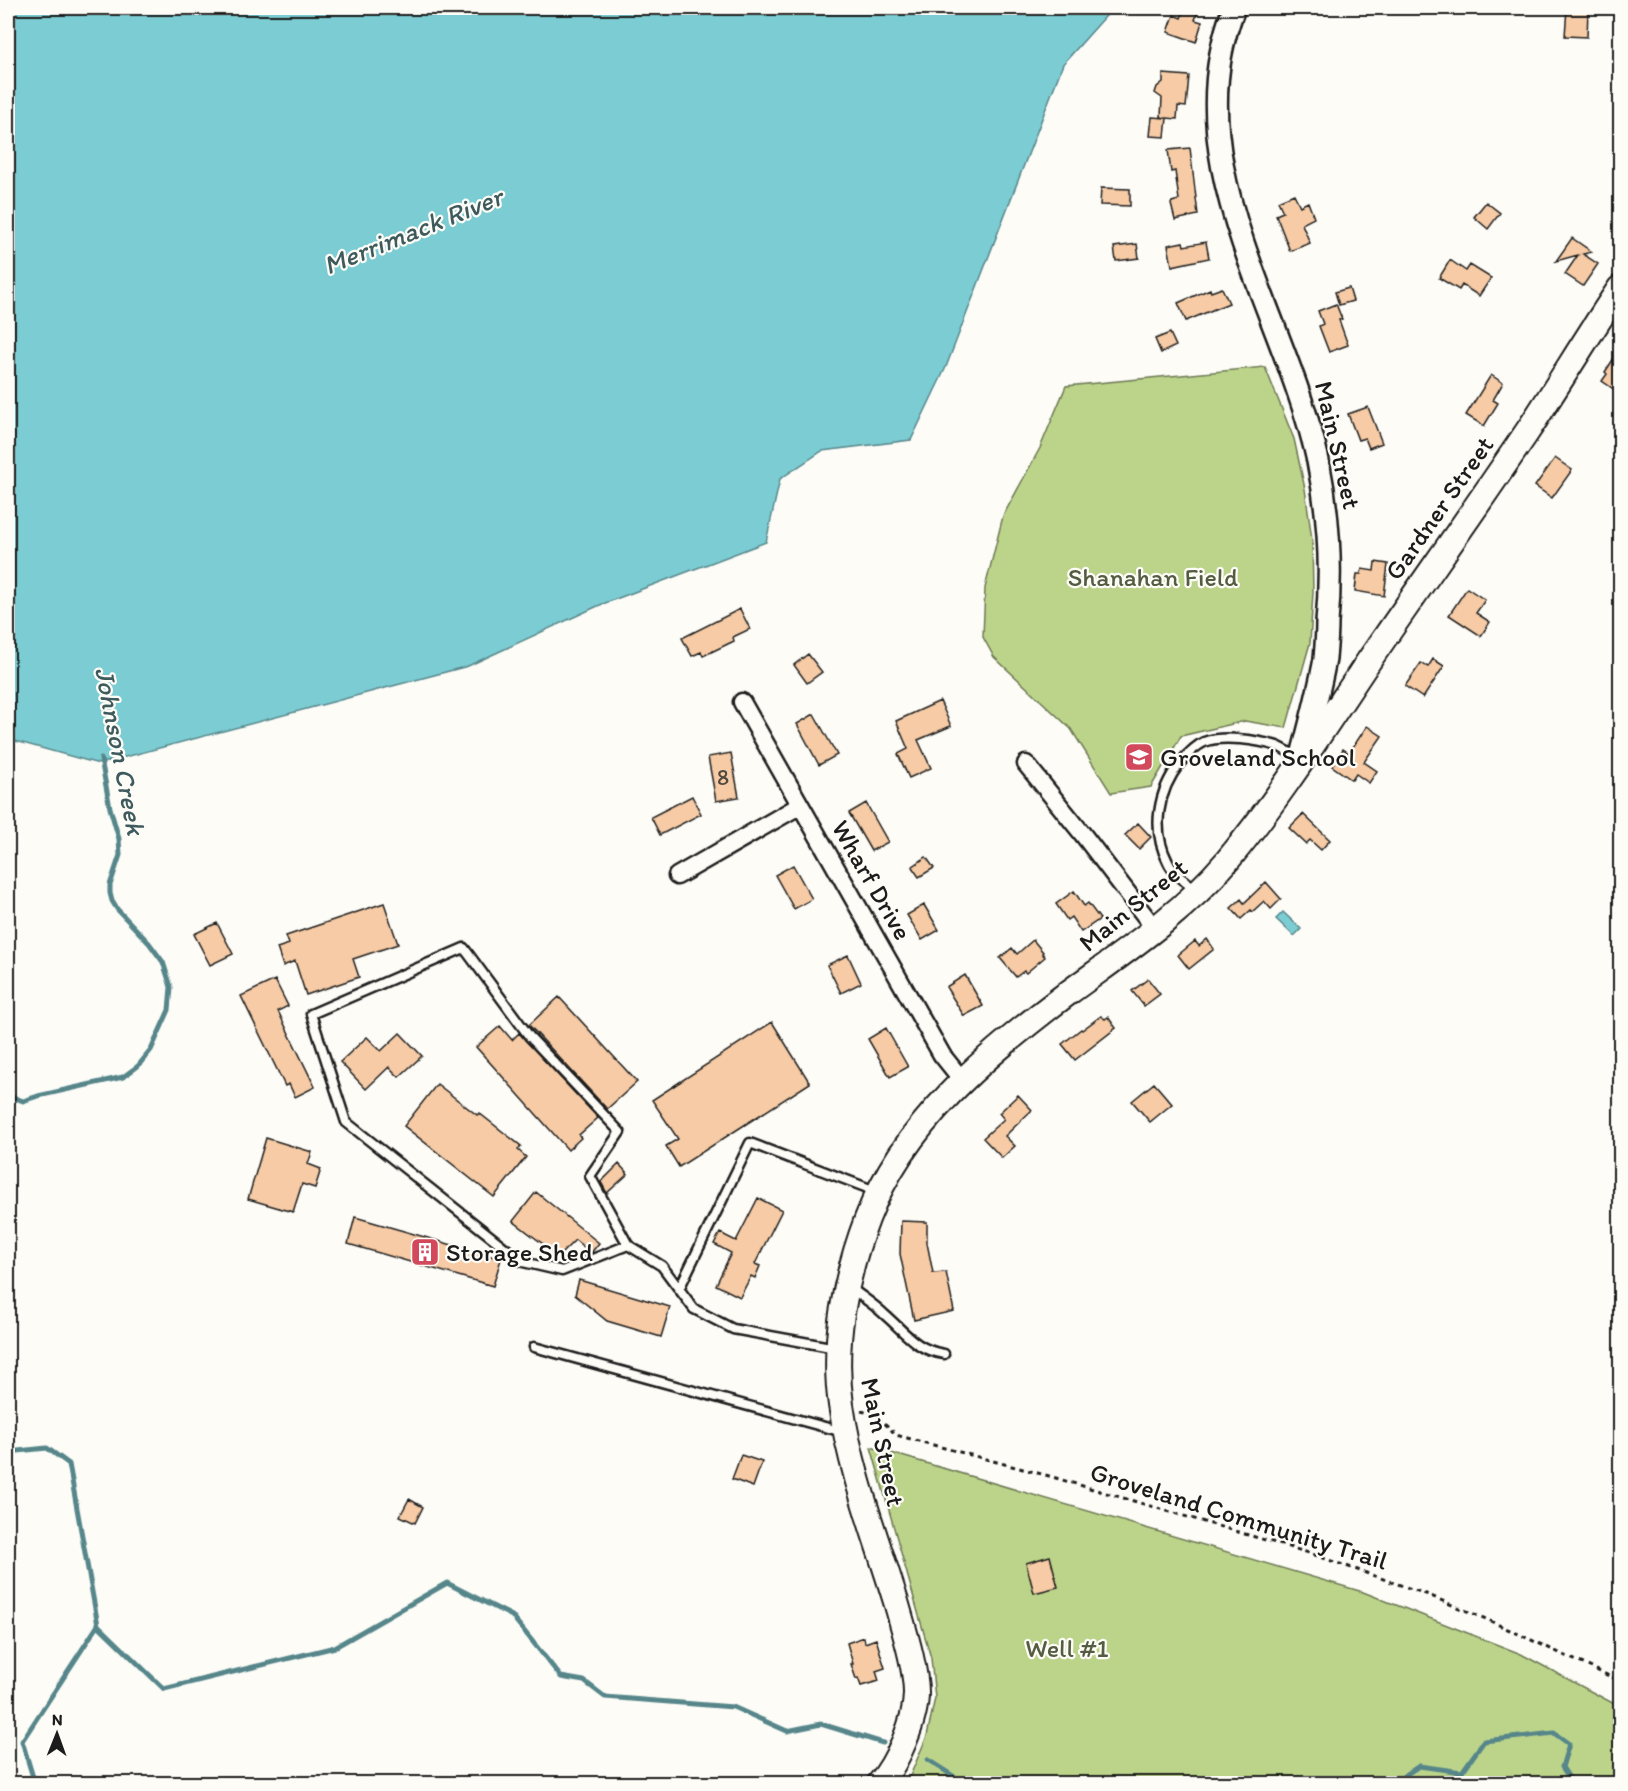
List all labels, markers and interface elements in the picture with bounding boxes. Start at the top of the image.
water label: Merrimack River [318,178,510,282]
street label: Main Street [1308,378,1368,512]
street label: Gardner Street [1378,430,1501,586]
park label: Shanahan Field [1068,561,1238,593]
water label: Johnson Creek [88,664,153,839]
school or university icon: Groveland School [1123,741,1155,773]
place label: Groveland School [1160,741,1356,773]
house number: 8 [717,764,729,791]
street label: Wharf Drive [825,814,919,946]
street label: Main Street [1072,851,1194,959]
building icon: Storage Shed [409,1236,441,1268]
place label: Storage Shed [446,1236,593,1268]
street label: Main Street [854,1375,912,1509]
street label: Groveland Community Trail [1086,1455,1392,1577]
park label: Well #1 [1025,1632,1109,1664]
north arrow [27,1704,87,1764]
text: N [52,1710,63,1729]

